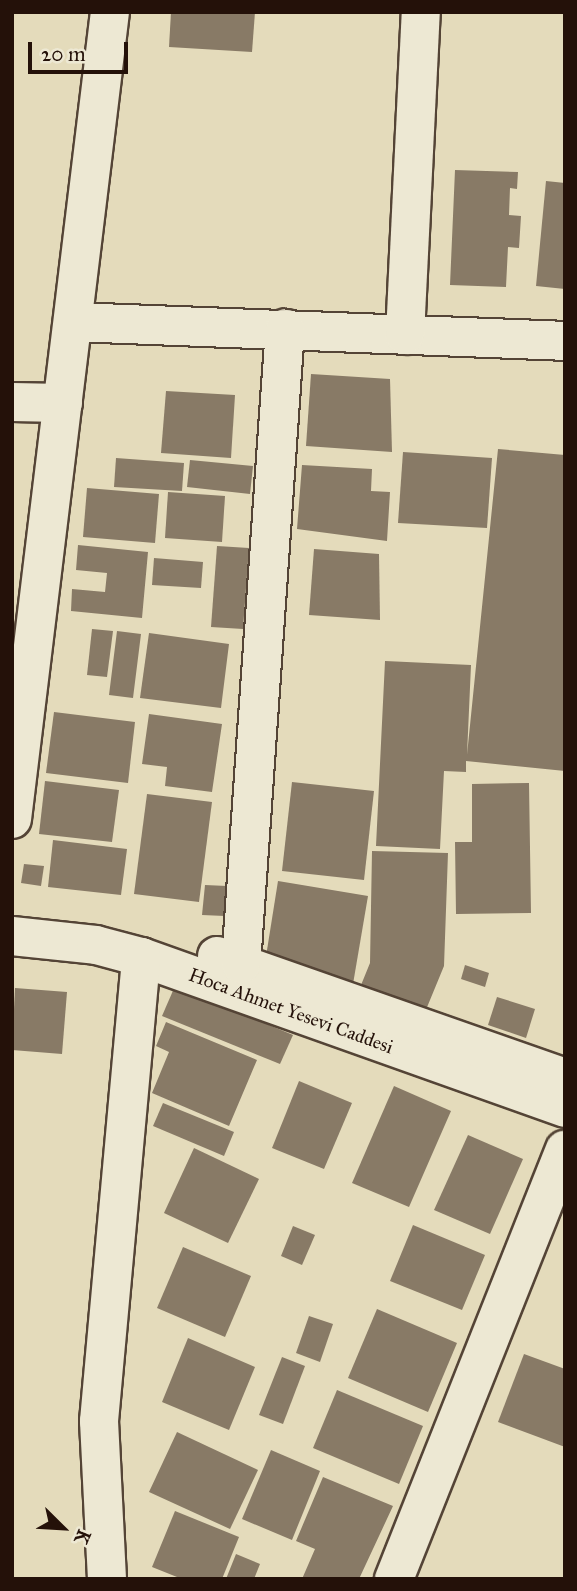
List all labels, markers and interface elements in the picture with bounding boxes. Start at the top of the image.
scale bar [32,28,131,72]
text: 20 m [41,41,86,67]
street label: Hoca Ahmet Yesevi Caddesi [186,963,396,1059]
north arrow [28,1493,98,1563]
text: K [69,1526,96,1548]

